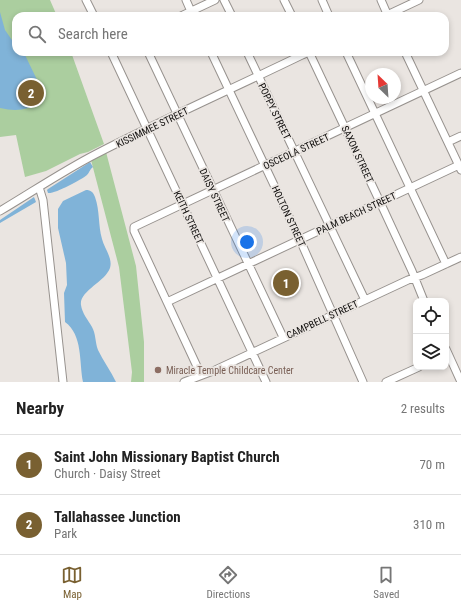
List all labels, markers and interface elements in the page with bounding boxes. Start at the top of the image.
search box [12,12,449,56]
icon: search [26,23,48,45]
text: Search here [58,25,128,43]
north arrow [365,68,401,104]
pin: 2 [18,78,44,108]
street label: POPPY STREET [256,81,293,141]
street label: KISSIMMEE STREET [114,105,190,150]
street label: SAXON STREET [340,124,376,185]
street label: OSCEOLA STREET [261,131,331,172]
street label: DAISY STREET [197,167,232,224]
street label: HOLTON STREET [270,184,308,249]
street label: KEITH STREET [171,189,206,246]
street label: PALM BEACH STREET [315,190,398,237]
your location [237,232,257,252]
pin: 1 [273,268,299,298]
street label: CAMPBELL STREET [285,298,360,341]
map controls [413,298,449,370]
button: locate [413,298,449,334]
button: layers [413,334,449,370]
marker: Miracle Temple Childcare Center [153,365,163,375]
place label: Miracle Temple Childcare Center [166,365,294,376]
text: Nearby [16,398,64,418]
text: 2 results [401,401,445,416]
text: Saint John Missionary Baptist Church [54,448,280,466]
text: 1 [26,457,32,472]
text: 70 m [419,457,445,472]
text: Church · Daisy Street [54,466,161,481]
text: Tallahassee Junction [54,508,181,526]
text: 2 [26,517,32,532]
text: 310 m [413,517,445,532]
text: Park [54,526,77,541]
tab: Map [61,564,83,601]
tab: Directions [206,564,250,601]
tab: Saved [373,564,400,601]

